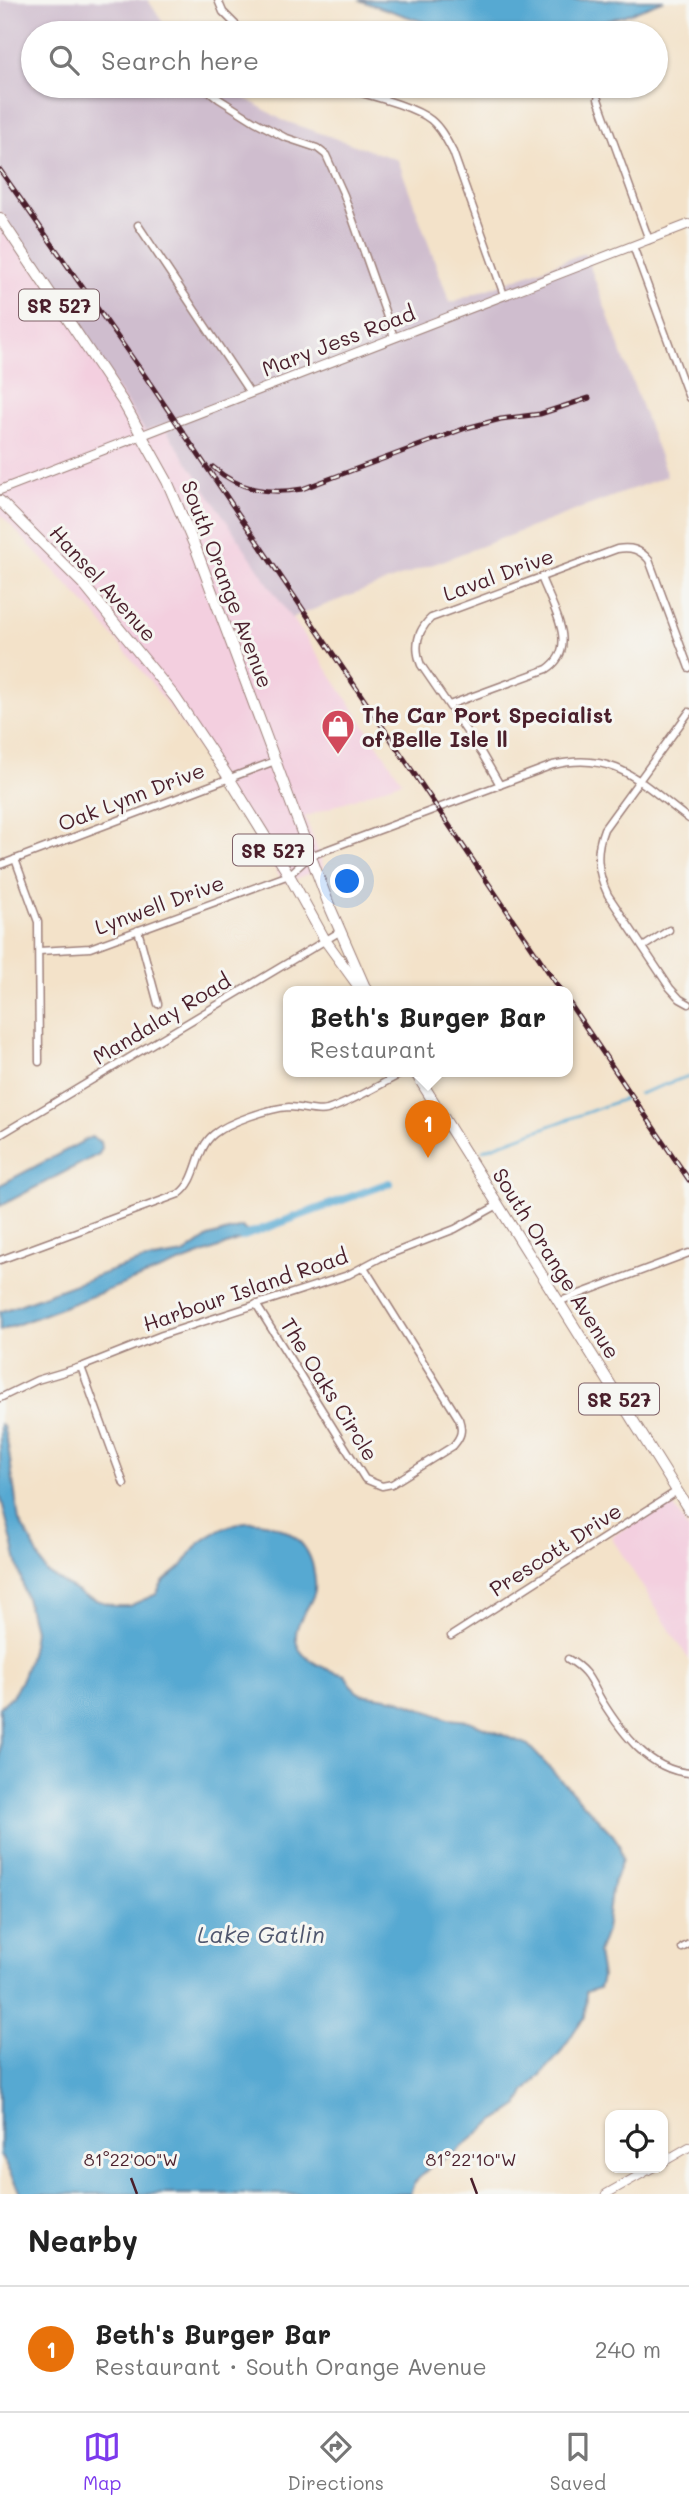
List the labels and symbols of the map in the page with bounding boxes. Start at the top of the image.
road number: SR 527 [19,290,99,320]
street label: Mary Jess Road [258,298,418,382]
street label: South Orange Avenue [176,476,280,692]
street label: Hansel Avenue [45,519,163,647]
street label: Laval Drive [439,542,557,606]
place label: The Car Port Specialist of Belle Isle ll [362,701,613,752]
shop icon: The Car Port Specialist of Belle Isle ll [319,707,357,756]
street label: Oak Lynn Drive [54,756,208,836]
road number: SR 527 [233,834,313,866]
your location [330,864,364,898]
street label: Lynwell Drive [91,868,227,940]
street label: Mandalay Road [87,966,235,1070]
pin: 1 [405,1100,451,1158]
street label: South Orange Avenue [487,1163,627,1363]
street label: Harbour Island Road [139,1241,351,1337]
street label: The Oaks Circle [275,1312,385,1466]
road number: SR 527 [579,1384,659,1414]
street label: Prescott Drive [484,1496,626,1602]
water label: Lake Gatlin [197,1919,325,1949]
text: 81°22'00"W [84,2147,178,2171]
text: 81°22'10"W [425,2147,517,2171]

